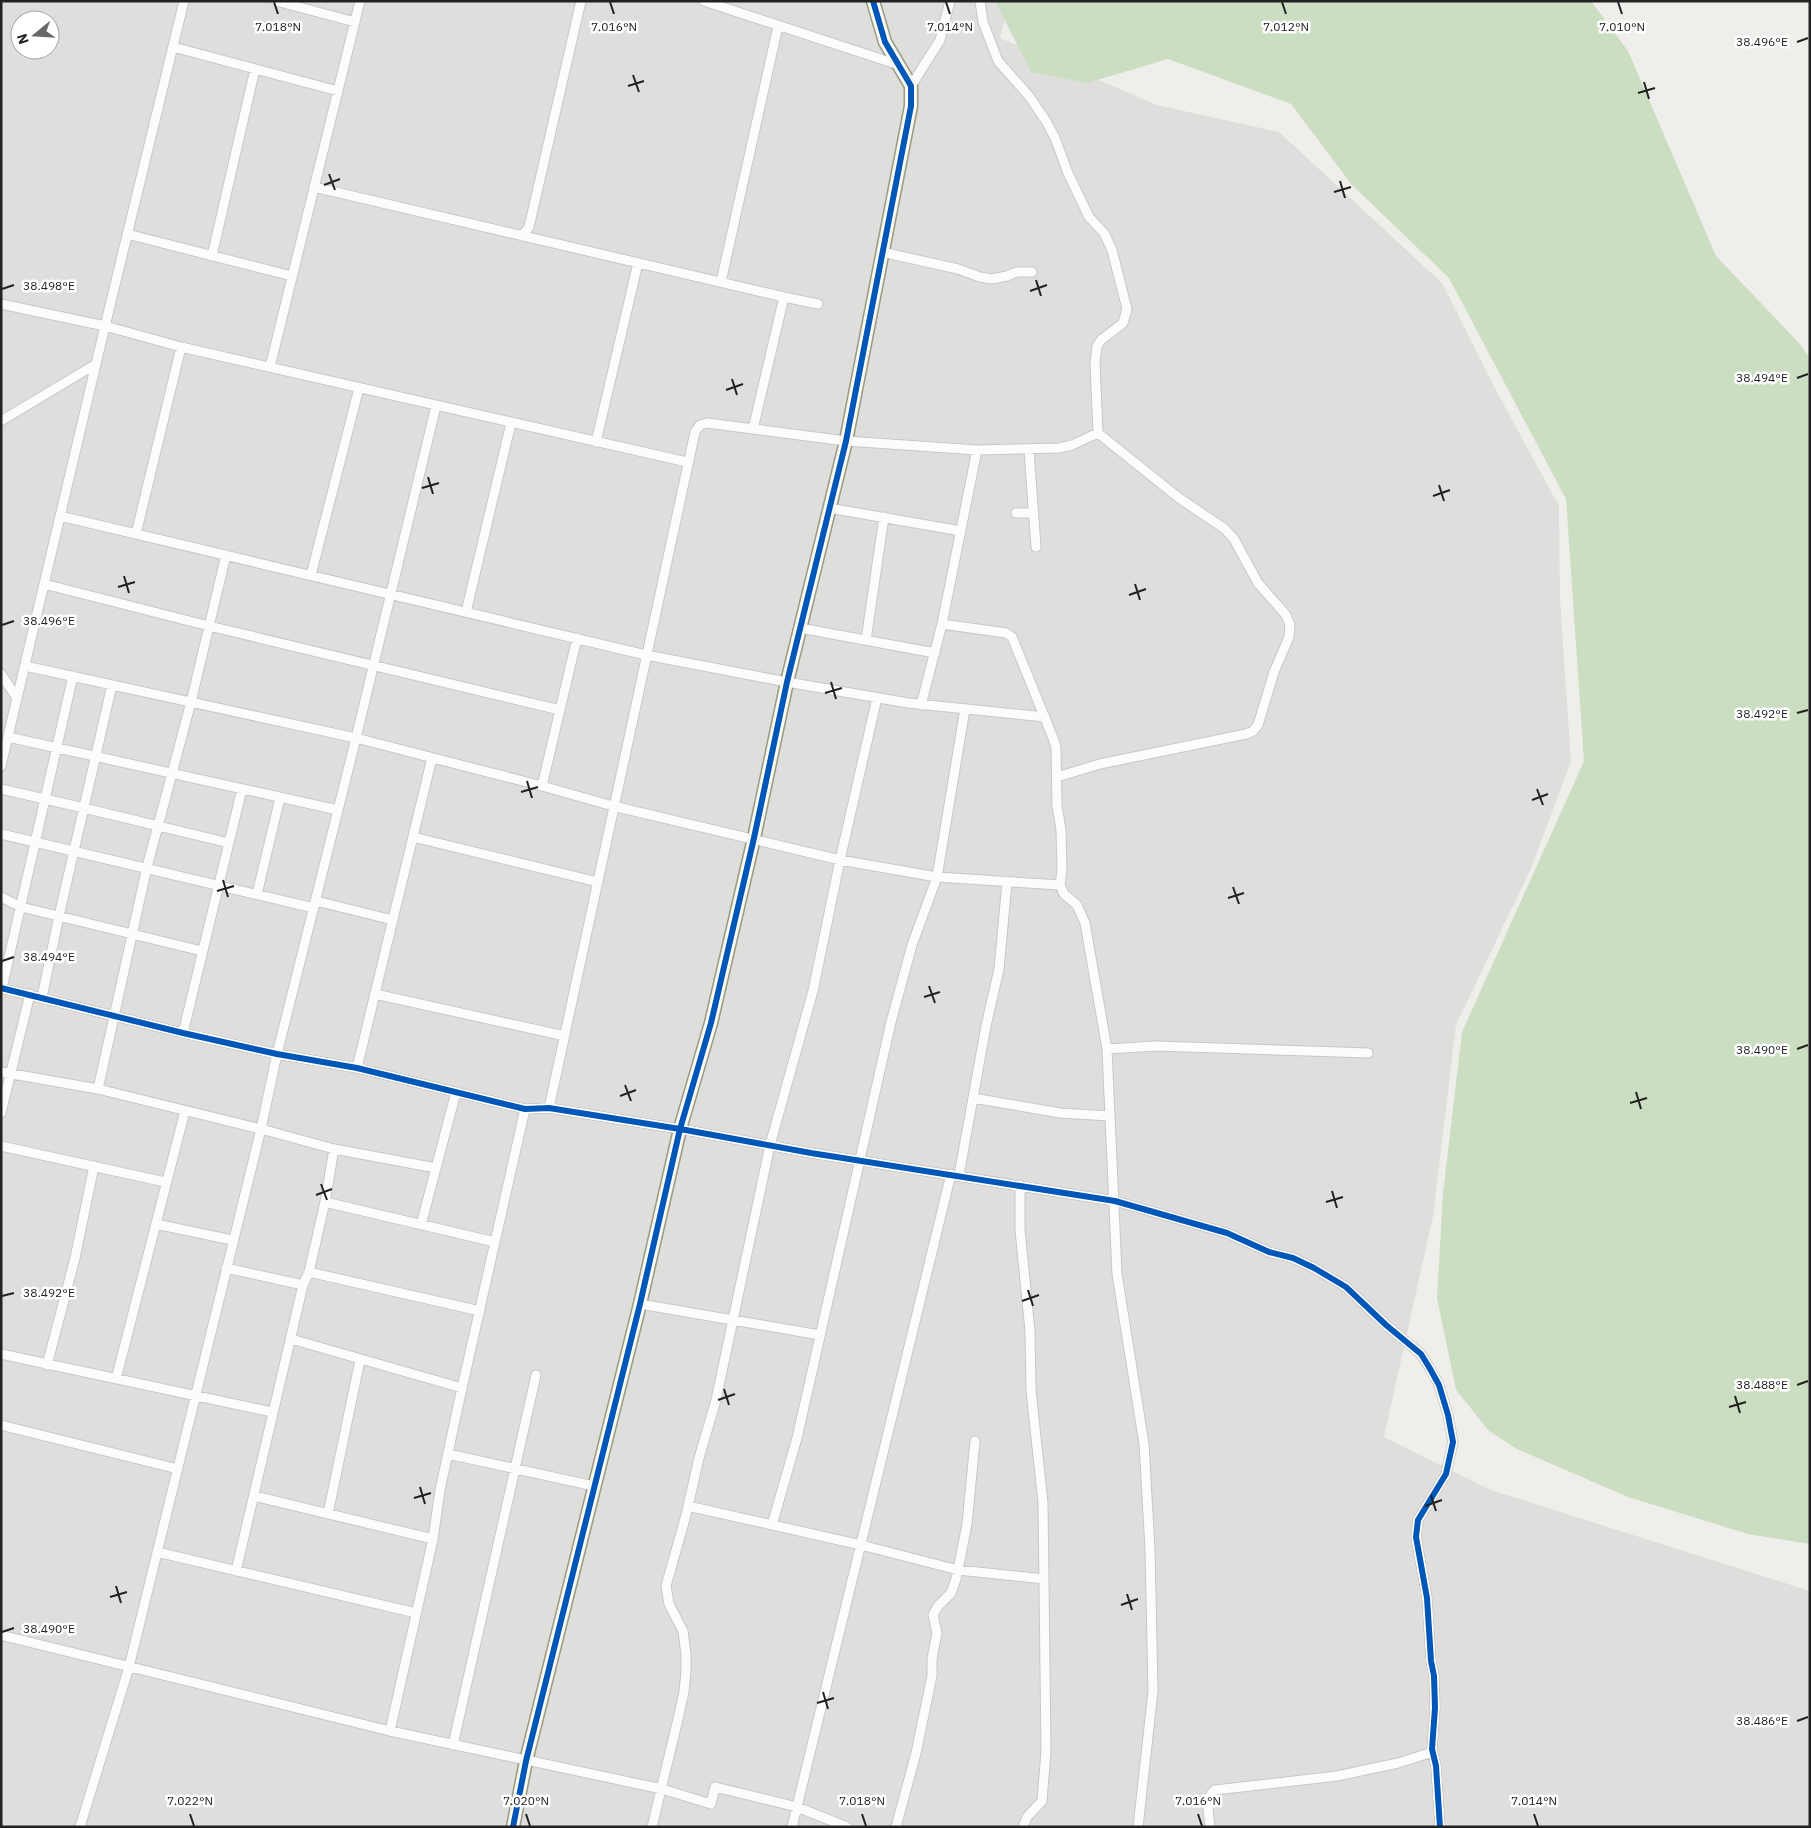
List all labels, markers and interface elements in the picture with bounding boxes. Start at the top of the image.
north arrow [10,10,60,60]
text: 7.018°N [255,19,301,34]
text: 7.016°N [591,19,637,34]
text: 7.014°N [927,19,973,34]
text: 7.012°N [1263,19,1309,34]
text: 7.010°N [1599,19,1645,34]
text: N [13,31,33,47]
text: 38.496°E [1736,34,1788,49]
text: 38.498°E [23,278,75,293]
text: 38.494°E [1736,370,1788,385]
text: 38.496°E [23,613,75,628]
text: 38.492°E [1736,706,1788,721]
text: 38.494°E [23,949,75,964]
text: 38.490°E [1736,1042,1788,1057]
text: 38.492°E [23,1285,75,1300]
text: 38.488°E [1736,1377,1788,1392]
text: 38.490°E [23,1621,75,1636]
text: 38.486°E [1736,1713,1788,1728]
text: 7.022°N [167,1793,213,1808]
text: 7.020°N [503,1793,549,1808]
text: 7.018°N [839,1793,885,1808]
text: 7.016°N [1175,1793,1221,1808]
text: 7.014°N [1511,1793,1557,1808]

